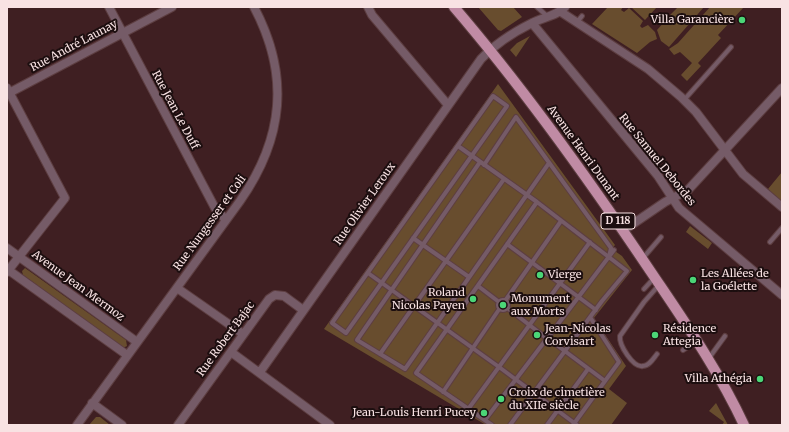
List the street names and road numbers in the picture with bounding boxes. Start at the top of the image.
street label: Rue André Launay [28,17,120,75]
street label: Rue Jean Le Duff [149,69,201,151]
street label: Avenue Henri Dunant [544,103,622,203]
street label: Rue Samuel Debordes [616,111,698,209]
street label: Rue Olivier Leroux [332,160,398,248]
street label: Rue Nungesser et Coli [171,173,249,273]
road number: D 118 [601,213,635,229]
street label: Avenue Jean Mermoz [29,248,127,324]
street label: Rue Robert Bajac [194,299,258,379]

